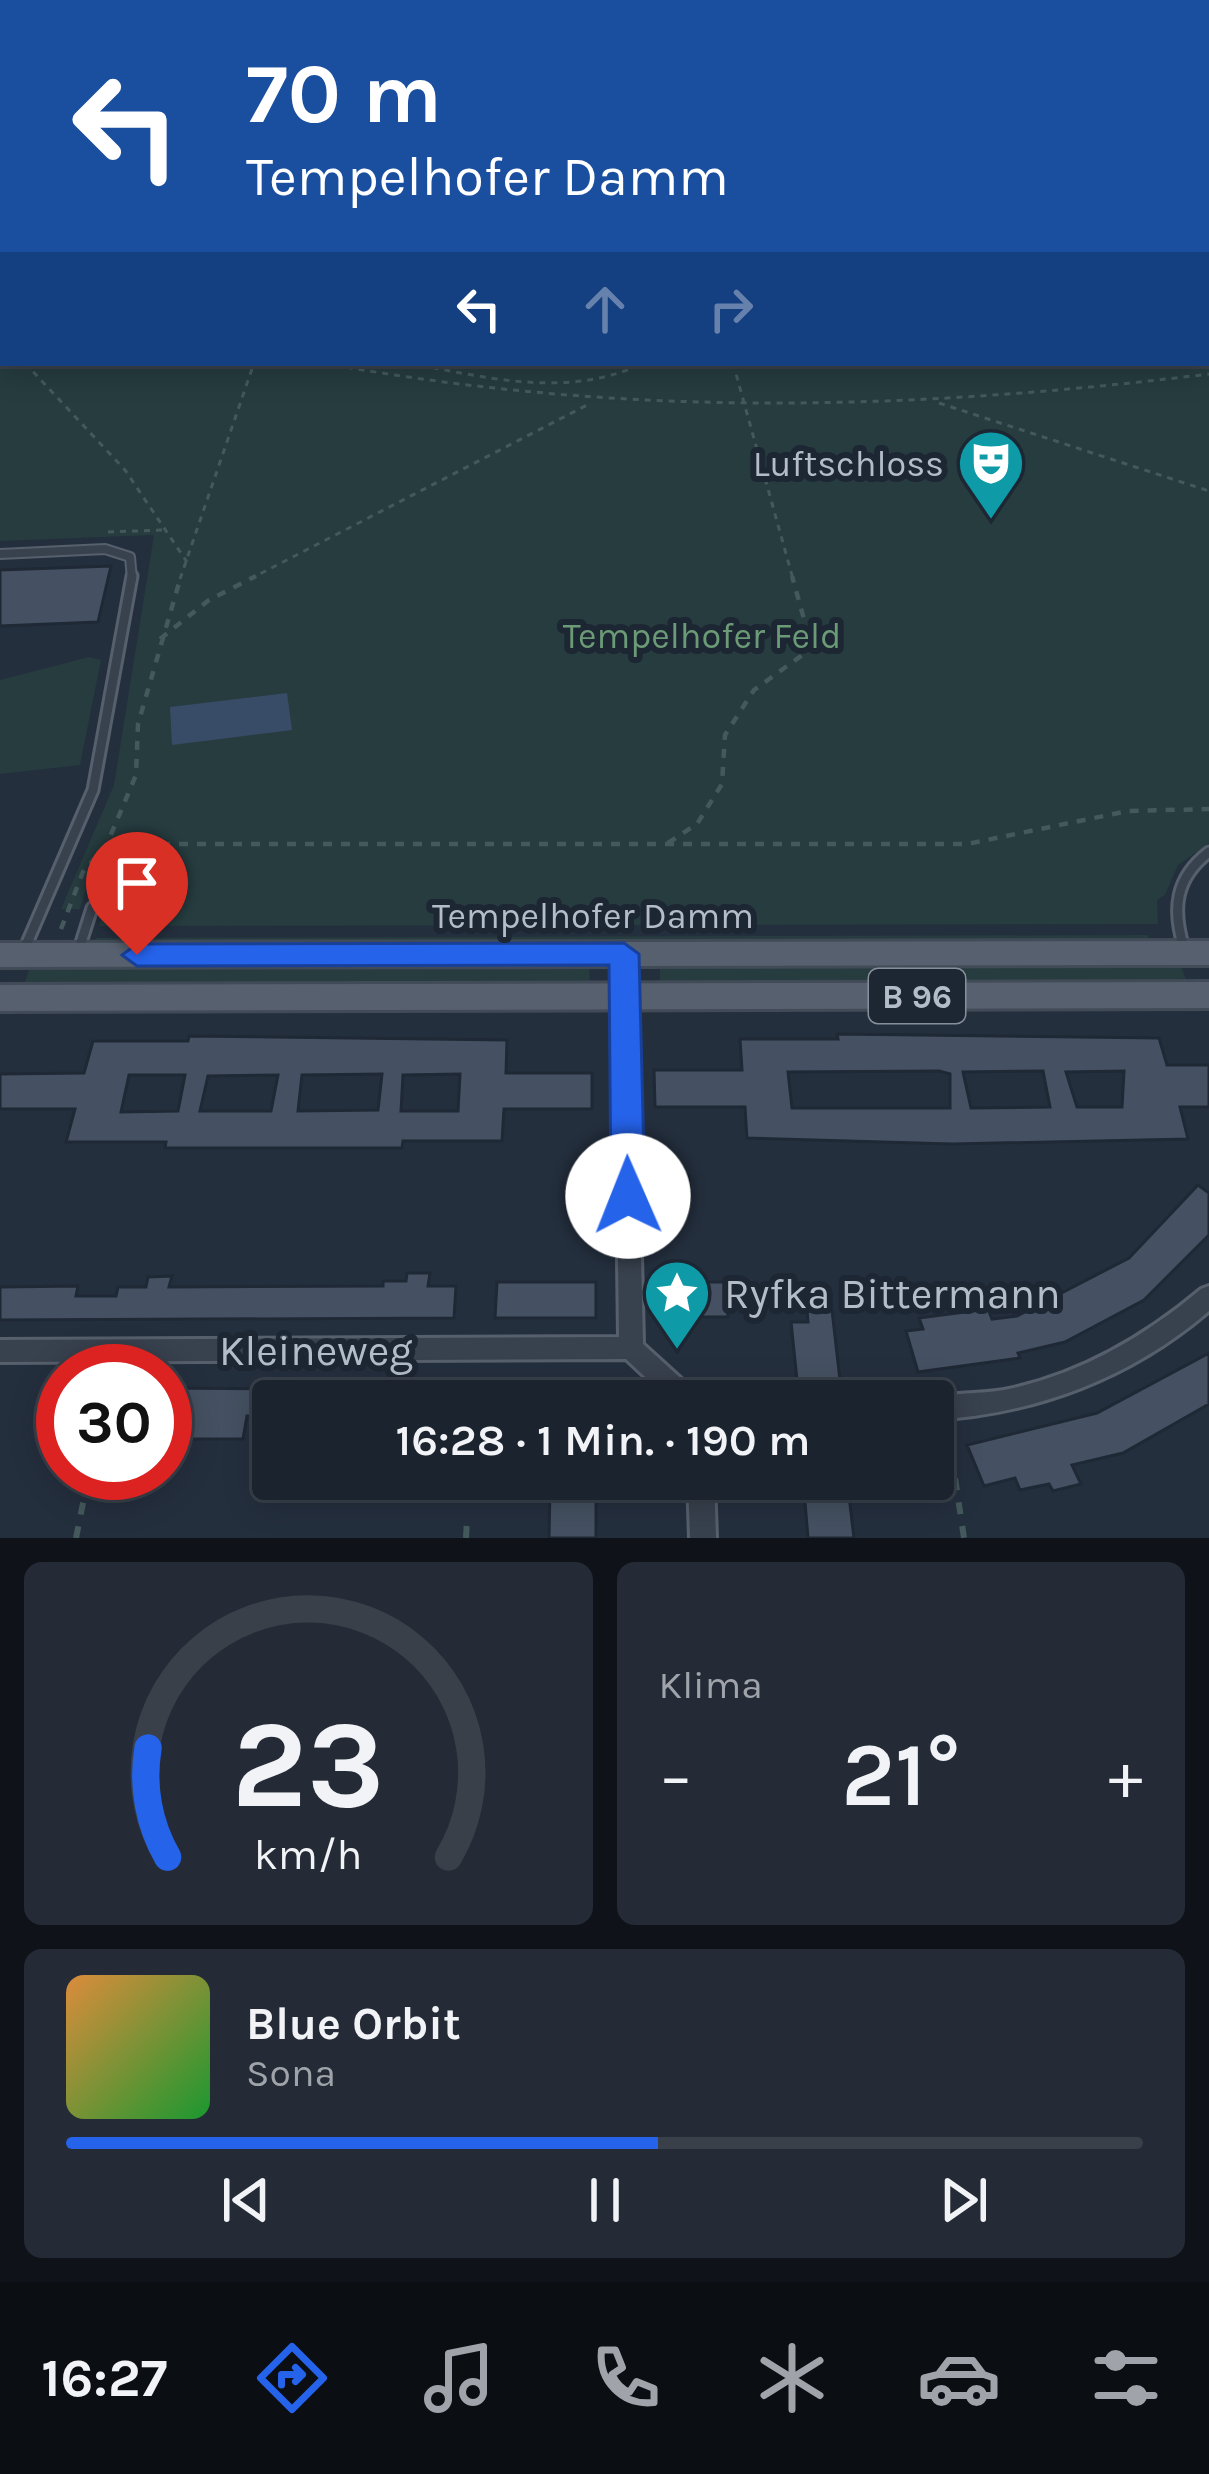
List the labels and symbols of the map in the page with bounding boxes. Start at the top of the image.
theatre icon: Luftschloss [956,428,1026,522]
place label: Luftschloss [753,443,944,485]
park label: Tempelhofer Feld [563,615,841,657]
pin [86,832,188,955]
street label: Tempelhofer Damm [432,895,754,937]
road number: B 96 [869,969,965,1023]
position arrow [565,1133,691,1259]
place icon: Ryfka Bittermann [642,1258,712,1352]
place label: Ryfka Bittermann [724,1269,1060,1319]
street label: Kleineweg [219,1326,413,1376]
speed limit sign: 30 [36,1344,192,1500]

